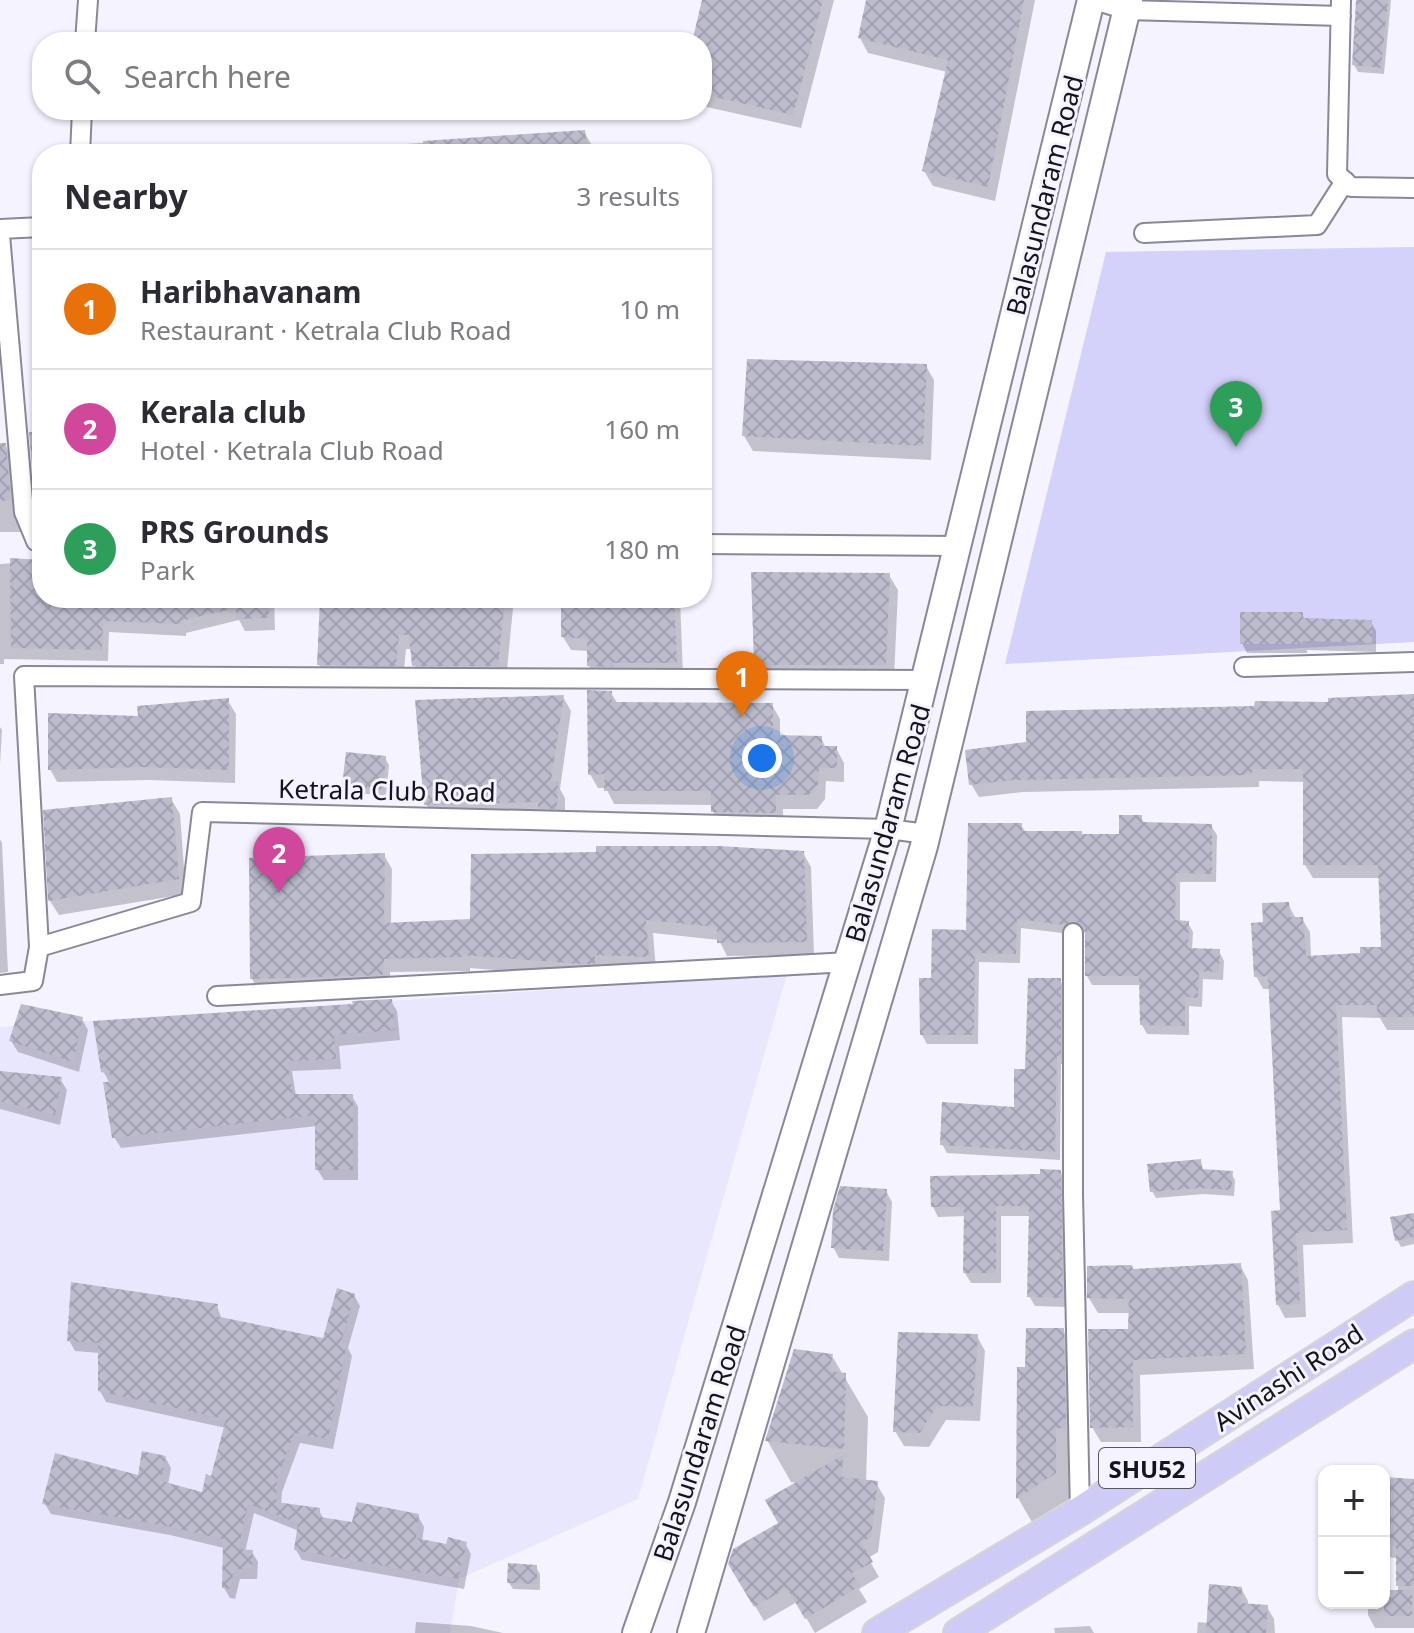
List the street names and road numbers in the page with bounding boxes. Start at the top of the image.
street label: Balasundaram Road [997,71,1091,319]
street label: Balasundaram Road [836,700,938,946]
street label: Ketrala Club Road [278,770,496,810]
street label: Avinashi Road [1206,1315,1370,1439]
street label: Balasundaram Road [644,1320,754,1566]
road number: SHU52 [1099,1448,1195,1488]

